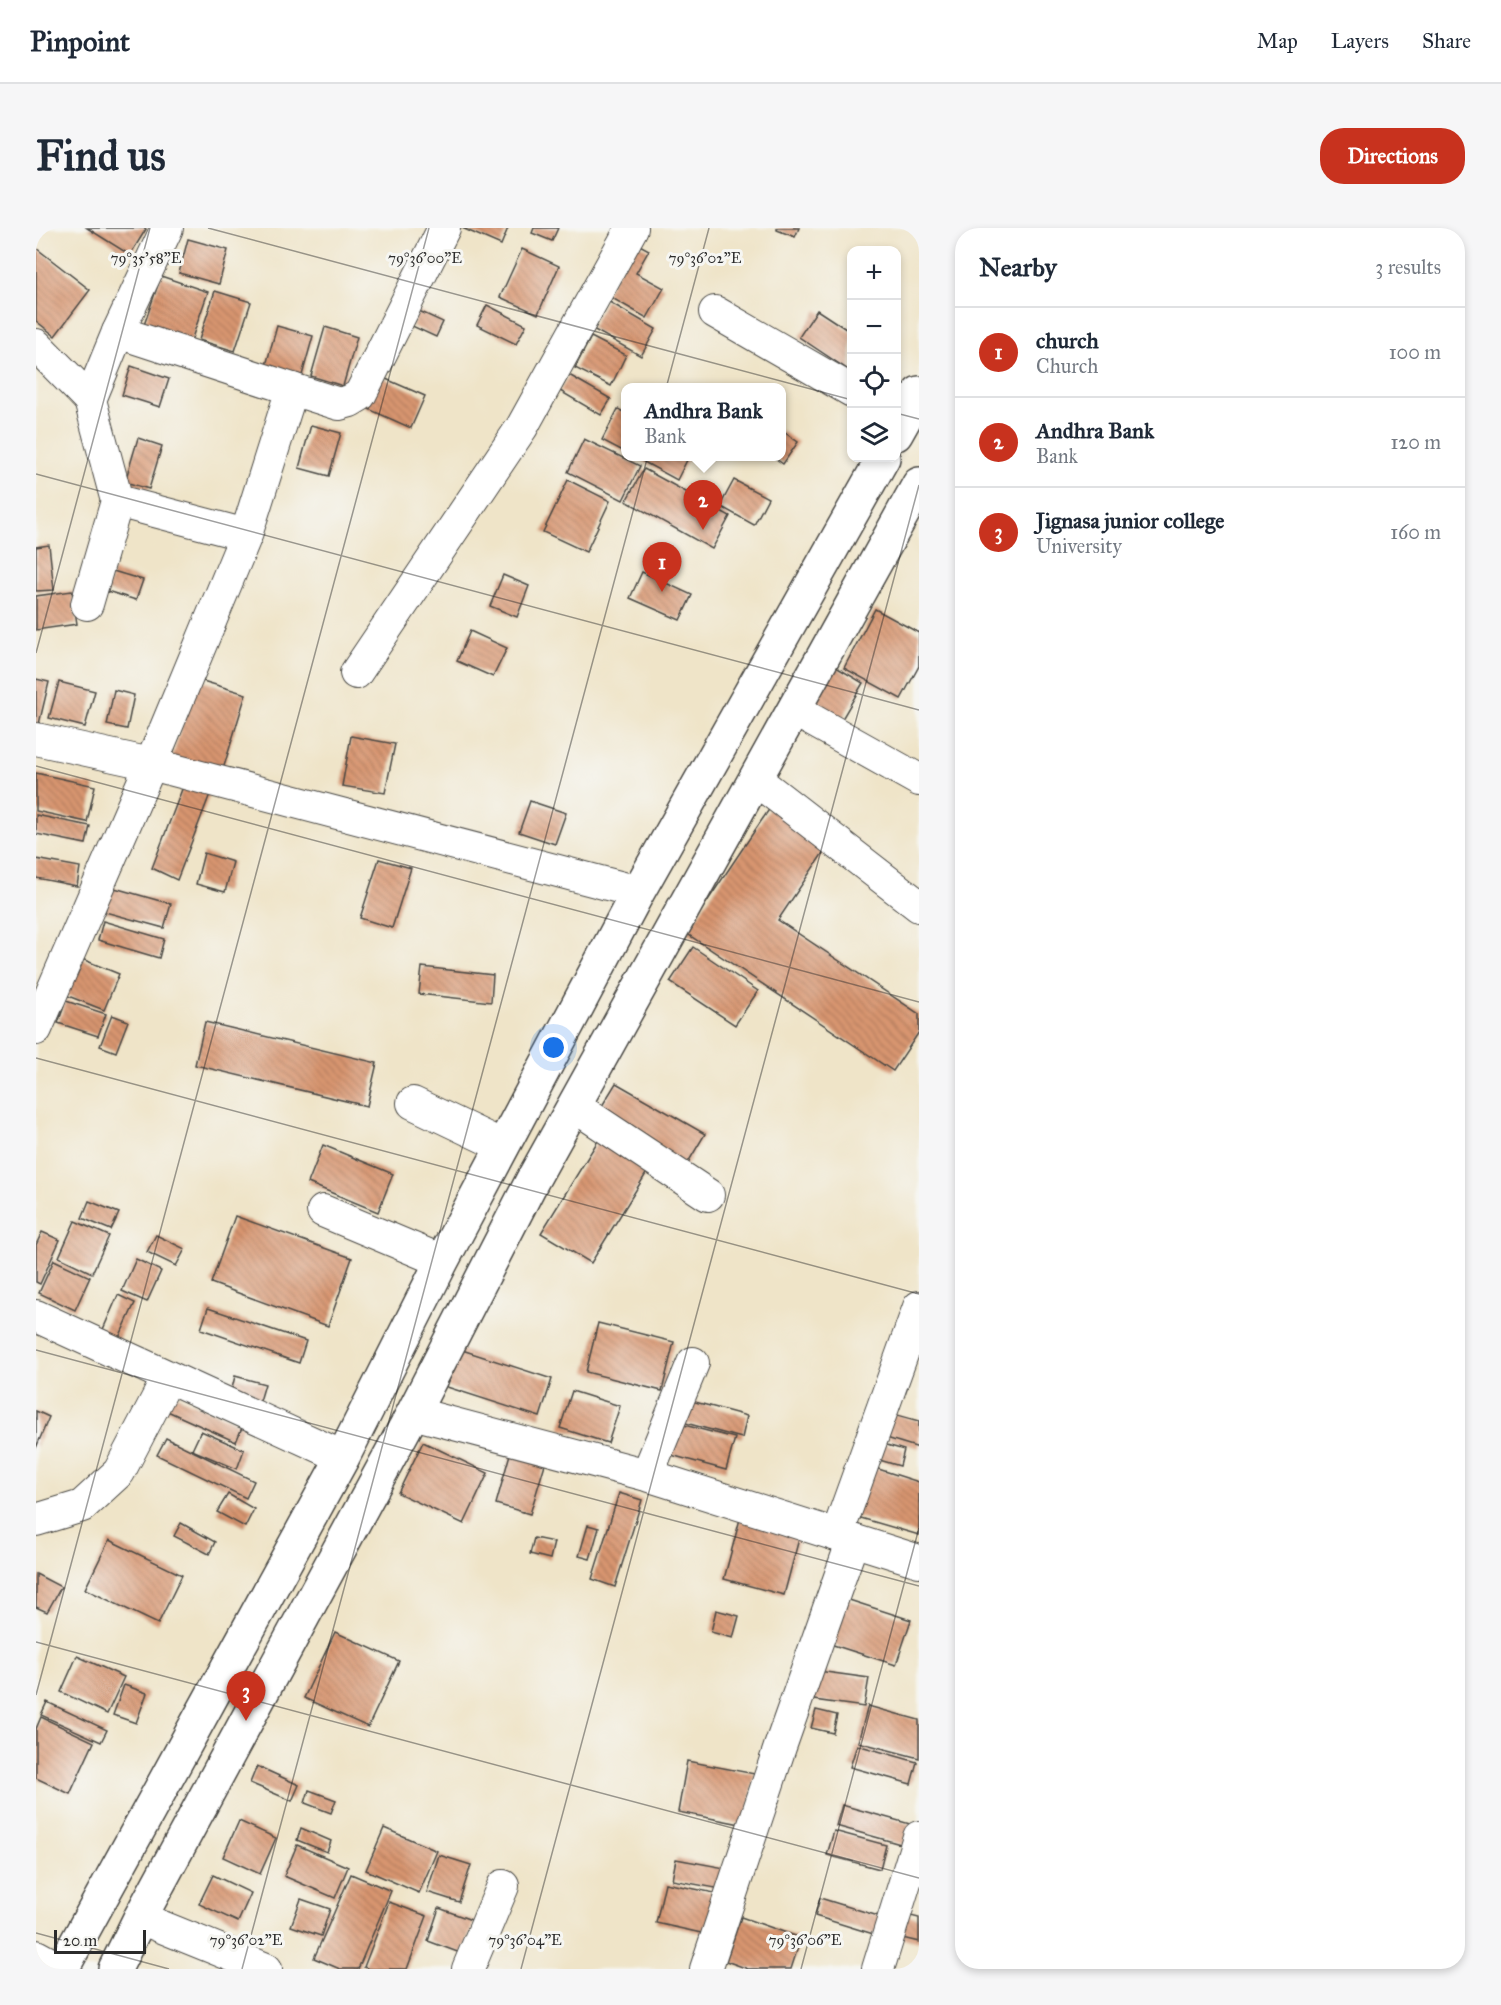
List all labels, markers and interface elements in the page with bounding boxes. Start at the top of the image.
text: Pinpoint [30,24,130,59]
text: Map [1257,28,1298,54]
text: Layers [1331,28,1389,54]
text: Share [1422,28,1471,54]
button: Directions [1320,128,1465,184]
text: Find us [36,130,166,182]
map controls [847,246,901,462]
button: + [847,246,901,300]
text: 79°35'58"E [111,249,182,267]
text: 79°36'00"E [388,249,462,267]
text: 79°36'02"E [669,249,742,267]
text: Nearby [979,251,1057,283]
text: 3 results [1375,255,1441,279]
button: − [847,300,901,354]
text: church [1036,327,1099,354]
text: 1 [995,340,1002,364]
text: 100 m [1389,340,1441,364]
button: locate [847,354,901,408]
text: Church [1036,354,1098,378]
popup [621,383,786,461]
text: Andhra Bank [644,397,763,424]
button: layers [847,408,901,462]
text: Andhra Bank [1036,417,1154,444]
text: Bank [644,424,686,448]
text: 2 [994,430,1003,454]
text: 120 m [1390,430,1441,454]
text: Bank [1036,444,1078,468]
pin: 2 [684,480,722,530]
text: Jignasa junior college [1036,507,1224,534]
text: 3 [995,520,1003,544]
text: 160 m [1390,520,1441,544]
text: University [1036,534,1122,558]
pin: 1 [642,542,682,592]
your location [539,1033,568,1062]
pin: 3 [226,1672,266,1721]
scale bar [54,1927,146,1954]
text: 20 m [63,1931,97,1950]
text: 79°36'02"E [210,1931,283,1949]
text: 79°36'04"E [488,1931,562,1949]
text: 79°36'06"E [768,1931,842,1949]

